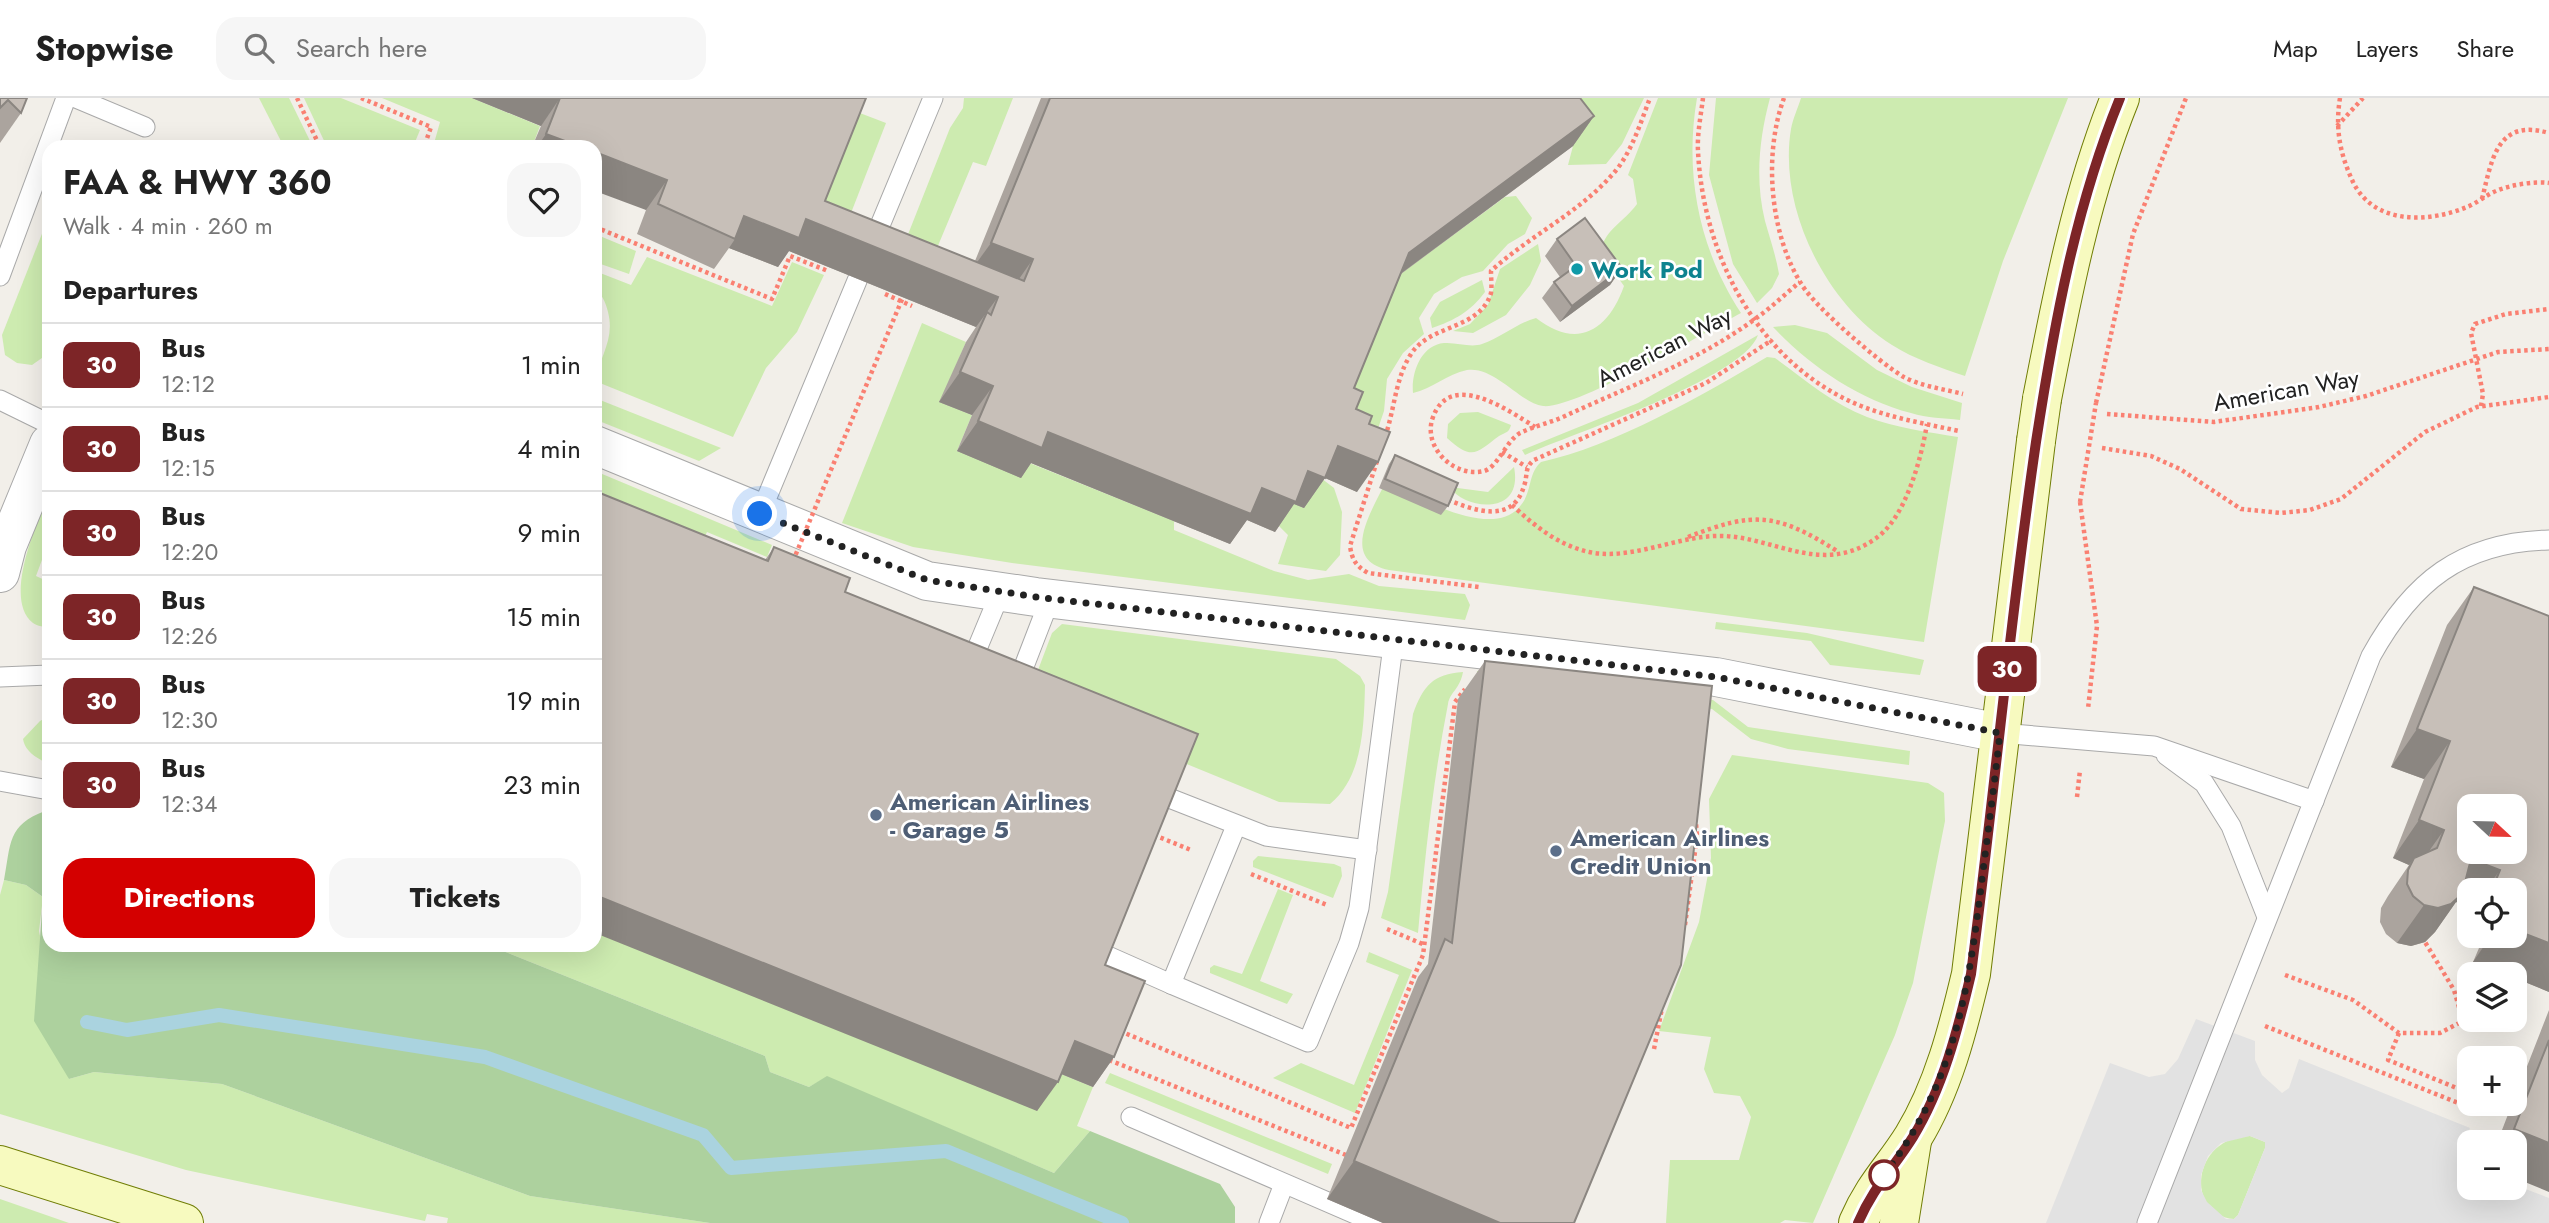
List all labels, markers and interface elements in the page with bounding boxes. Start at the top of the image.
search box [216,17,706,80]
text: Stopwise [35,25,174,72]
icon: search [240,29,278,67]
text: Search here [296,29,427,67]
text: Map [2273,31,2318,66]
text: Layers [2356,31,2418,66]
text: Share [2456,31,2514,66]
text: FAA & HWY 360 [63,159,332,206]
button: heart [507,163,581,237]
text: Walk · 4 min · 260 m [63,209,273,243]
place label: Work Pod [1591,252,1703,287]
marker: Work Pod [1569,261,1585,277]
text: Departures [63,271,198,309]
street label: American Way [1590,298,1738,396]
text: Bus [161,329,205,367]
text: 1 min [521,346,581,384]
text: 30 [86,347,117,382]
street label: American Way [2210,360,2362,420]
text: 12:12 [161,367,215,401]
text: Bus [161,413,205,451]
text: 4 min [517,430,581,468]
text: 30 [86,431,117,466]
text: 12:15 [161,451,215,485]
your location [742,496,777,531]
text: Bus [161,497,205,535]
text: 9 min [518,514,581,552]
text: 30 [86,515,117,550]
text: 12:20 [161,535,218,569]
text: Bus [161,581,205,619]
text: 15 min [506,598,581,636]
text: 30 [86,599,117,634]
text: 12:26 [161,619,218,653]
line badge: 30 [1976,646,2038,692]
text: 30 [1992,651,2022,686]
text: Bus [161,665,205,703]
text: 19 min [506,682,581,720]
text: 30 [86,683,117,718]
text: 12:30 [161,703,218,737]
text: Bus [161,749,205,787]
text: 23 min [504,766,581,804]
text: 30 [86,767,117,802]
place label: American Airlines - Garage 5 [889,784,1089,847]
text: 12:34 [161,787,217,821]
north arrow [2457,794,2527,864]
map controls [2457,794,2527,1200]
marker: American Airlines - Garage 5 [868,807,884,823]
place label: American Airlines Credit Union [1569,820,1769,883]
marker: American Airlines Credit Union [1548,843,1564,859]
button: Directions [63,858,315,938]
button: Tickets [329,858,581,938]
button: locate [2457,878,2527,948]
button: layers [2457,962,2527,1032]
button: + [2457,1046,2527,1116]
button: − [2457,1130,2527,1200]
unlabelled marker [1869,1160,1899,1190]

